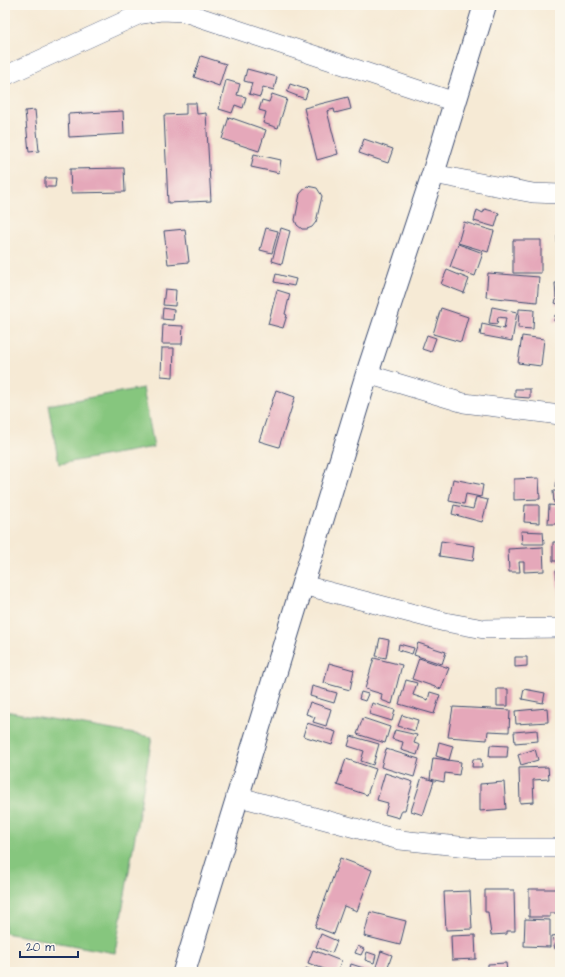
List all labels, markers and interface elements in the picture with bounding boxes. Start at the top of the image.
scale bar [20,933,78,959]
text: 20 m [26,939,55,956]

